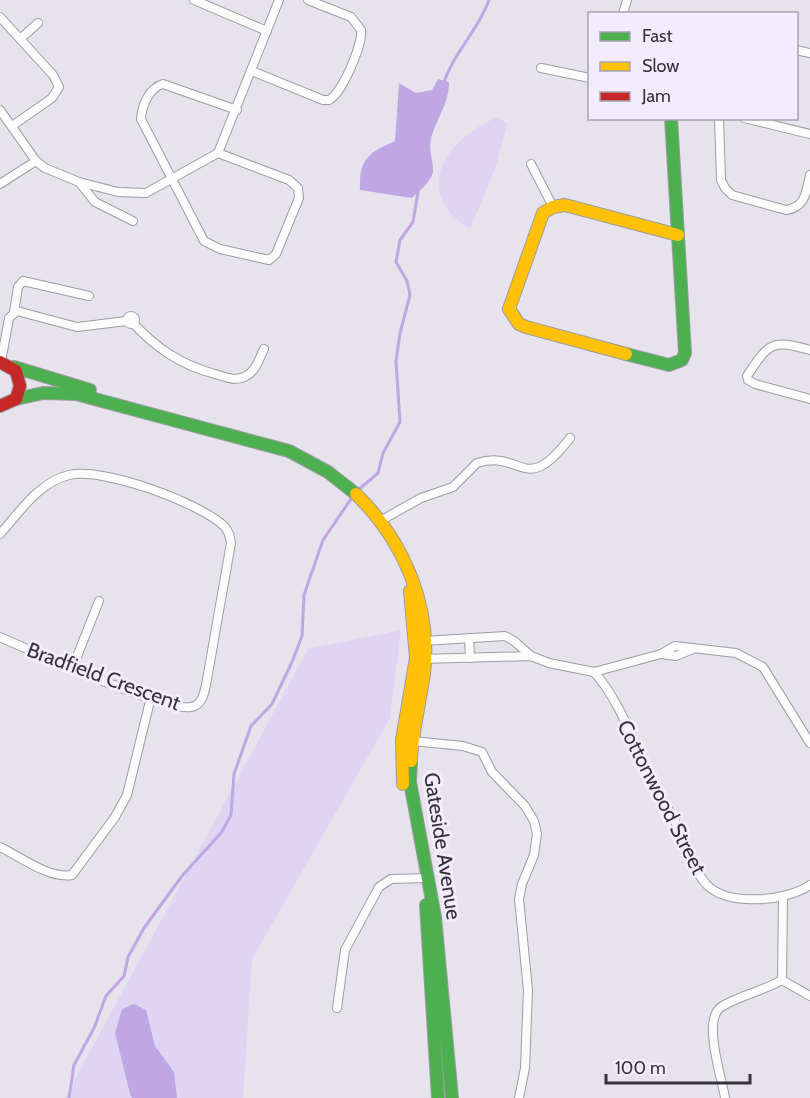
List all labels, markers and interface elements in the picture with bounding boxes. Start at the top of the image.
legend [588,12,798,120]
text: Fast [642,25,673,47]
text: Slow [642,55,679,77]
text: Jam [641,85,671,107]
street label: Bradfield Crescent [24,637,184,715]
street label: Cottonwood Street [612,716,712,878]
street label: Gateside Avenue [419,771,467,922]
scale bar [606,1047,750,1085]
text: 100 m [615,1057,666,1079]

